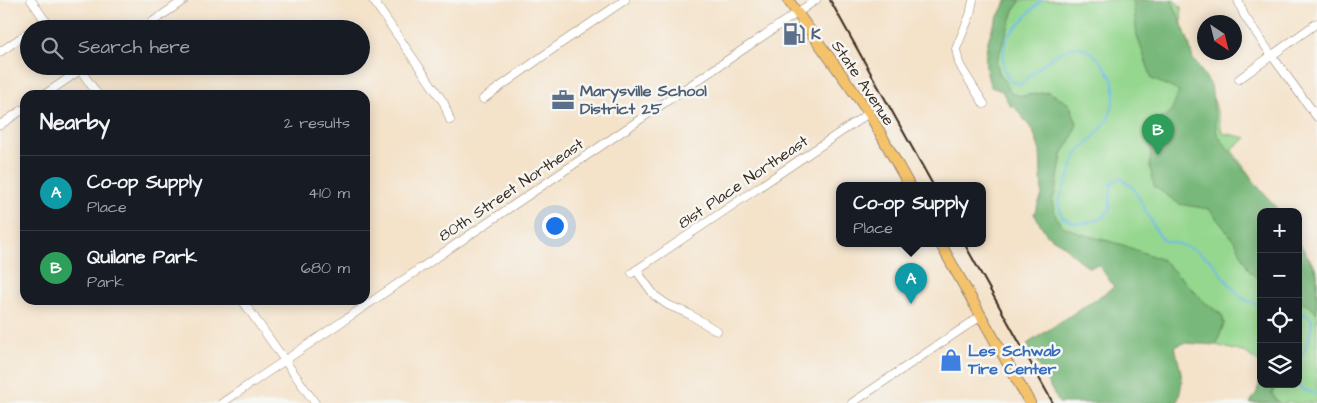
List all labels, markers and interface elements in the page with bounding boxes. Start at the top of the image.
north arrow [1197,15,1242,60]
search box [20,20,370,75]
fuel station icon: K [781,21,807,47]
place label: K [811,23,821,45]
icon: search [38,34,66,62]
text: Search here [78,34,190,61]
street label: State Avenue [826,36,900,130]
place label: Marysville School District 25 [580,80,707,120]
office icon: Marysville School District 25 [550,87,576,113]
text: Nearby [40,108,110,137]
text: 2 results [284,112,350,134]
pin: B [1142,114,1174,155]
street label: 81st Place Northeast [673,130,813,234]
street label: 80th Street Northeast [434,133,588,247]
text: Co-op Supply [87,169,202,196]
text: A [51,182,61,204]
text: 410 m [308,182,350,204]
popup [836,182,986,247]
text: Co-op Supply [853,190,969,217]
text: Place [87,196,127,218]
map controls [1257,208,1302,388]
button: + [1257,208,1302,253]
your location [542,213,568,239]
text: Place [853,217,893,239]
text: Quilane Park [87,244,197,271]
button: − [1257,253,1302,298]
text: B [50,257,62,279]
text: 680 m [301,257,350,279]
pin: A [895,263,927,304]
text: Park [87,271,124,293]
button: locate [1257,298,1302,343]
place label: Les Schwab Tire Center [967,340,1061,380]
button: layers [1257,343,1302,388]
shop icon: Les Schwab Tire Center [938,347,964,373]

